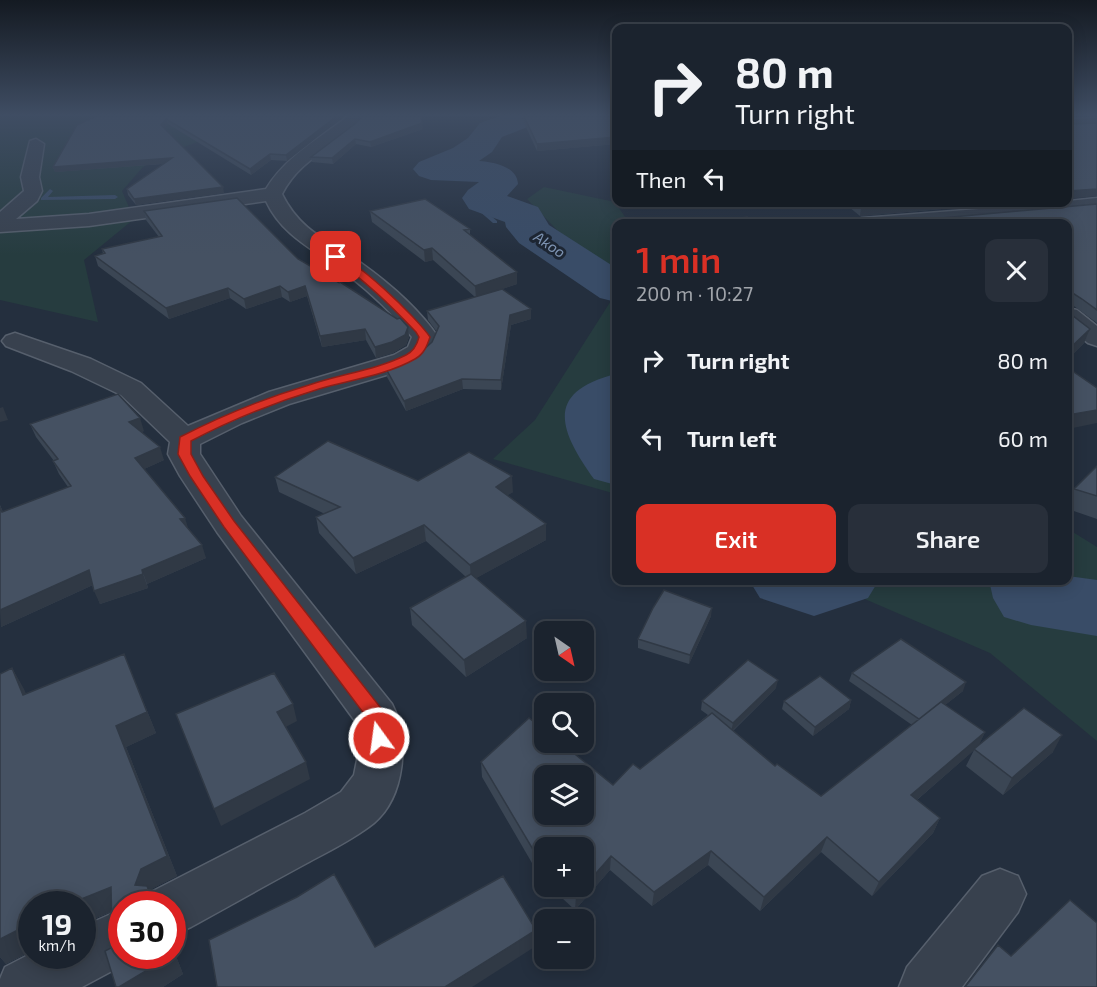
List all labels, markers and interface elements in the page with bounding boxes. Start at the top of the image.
text: 80 m [735,46,834,96]
icon: right [636,48,714,126]
text: Turn right [735,97,855,129]
icon: left [698,162,731,195]
text: Then [636,166,686,192]
water label: Akoo [530,226,569,261]
pin [310,231,361,282]
text: 1 min [636,237,721,280]
button: close [985,239,1048,302]
icon: arrive [319,240,352,273]
text: 200 m · 10:27 [636,281,753,305]
icon: right [636,344,669,377]
text: Turn right [687,347,789,373]
text: 80 m [997,347,1048,373]
icon: left [636,422,669,455]
text: Turn left [687,425,776,451]
text: 60 m [998,425,1048,451]
button: Exit [636,504,836,573]
button: Share [848,504,1048,573]
north arrow [534,621,594,681]
map controls [534,621,594,969]
button: search [534,693,594,753]
position arrow [347,706,411,770]
button: layers [534,765,594,825]
button: + [534,837,594,897]
speed limit sign: 30 [108,891,186,969]
text: 19 [42,905,72,941]
button: − [534,909,594,969]
text: km/h [38,936,76,954]

